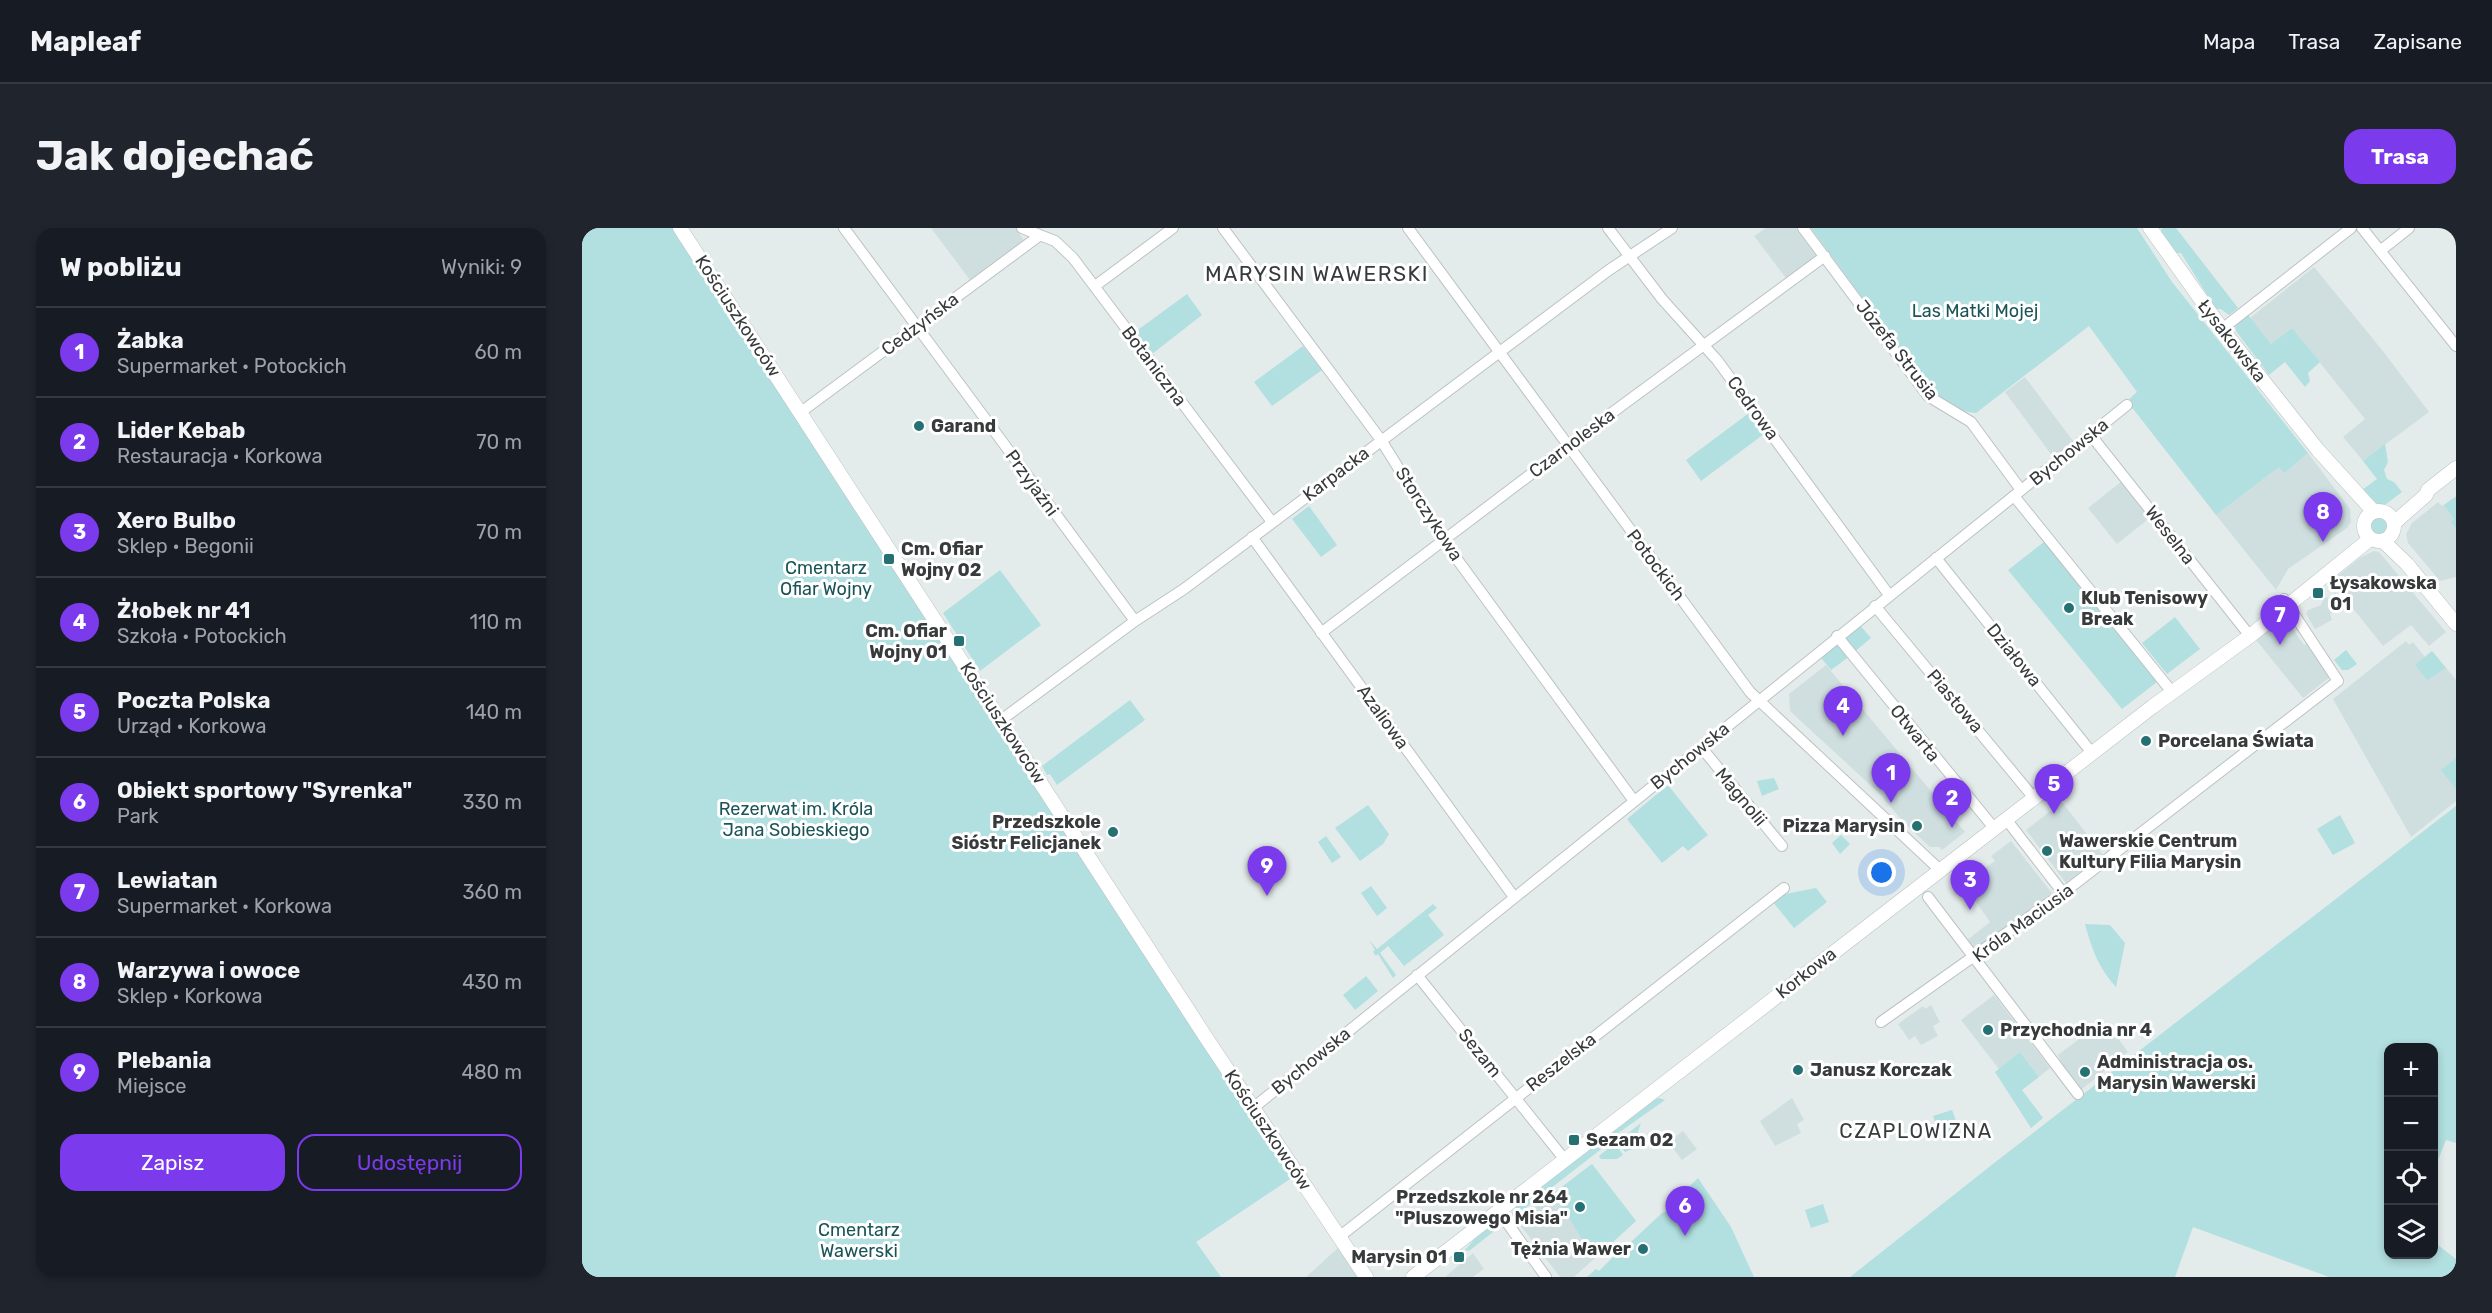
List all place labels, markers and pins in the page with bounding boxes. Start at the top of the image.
place label: Garand [931,415,996,437]
marker: Garand [912,419,926,433]
pin: 8 [2304,492,2342,542]
place label: Cm. Ofiar Wojny 02 [901,538,983,581]
marker: Cm. Ofiar Wojny 02 [882,552,896,566]
place label: Łysakowska 01 [2330,572,2437,615]
marker: Łysakowska 01 [2311,586,2325,600]
place label: Klub Tenisowy Break [2081,587,2208,630]
pin: 7 [2260,596,2300,645]
marker: Klub Tenisowy Break [2062,601,2076,615]
place label: Cm. Ofiar Wojny 01 [865,620,947,663]
marker: Cm. Ofiar Wojny 01 [952,634,966,648]
pin: 4 [1824,686,1862,736]
place label: Porcelana Świata [2158,730,2314,752]
marker: Porcelana Świata [2139,734,2153,748]
pin: 1 [1872,754,1910,803]
pin: 5 [2034,764,2074,814]
pin: 2 [1932,778,1972,828]
place label: Przedszkole Sióstr Felicjanek [952,811,1101,854]
place label: Pizza Marysin [1783,815,1905,837]
marker: Pizza Marysin [1910,819,1924,833]
marker: Przedszkole Sióstr Felicjanek [1106,825,1120,839]
place label: Wawerskie Centrum Kultury Filia Marysin [2059,830,2241,873]
marker: Wawerskie Centrum Kultury Filia Marysin [2040,844,2054,858]
pin: 9 [1248,846,1286,896]
pin: 3 [1950,860,1990,910]
place label: Przychodnia nr 4 [2000,1019,2152,1041]
marker: Przychodnia nr 4 [1981,1023,1995,1037]
place label: Administracja os. Marysin Wawerski [2097,1051,2256,1094]
place label: Janusz Korczak [1810,1059,1952,1081]
marker: Janusz Korczak [1791,1063,1805,1077]
marker: Administracja os. Marysin Wawerski [2078,1065,2092,1079]
place label: Sezam 02 [1586,1129,1673,1151]
marker: Sezam 02 [1567,1133,1581,1147]
place label: Przedszkole nr 264 "Pluszowego Misia" [1395,1186,1568,1229]
pin: 6 [1666,1186,1704,1236]
marker: Przedszkole nr 264 "Pluszowego Misia" [1573,1200,1587,1214]
place label: Tężnia Wawer [1511,1238,1631,1260]
marker: Tężnia Wawer [1636,1242,1650,1256]
place label: Marysin 01 [1351,1246,1447,1268]
marker: Marysin 01 [1452,1250,1466,1264]

